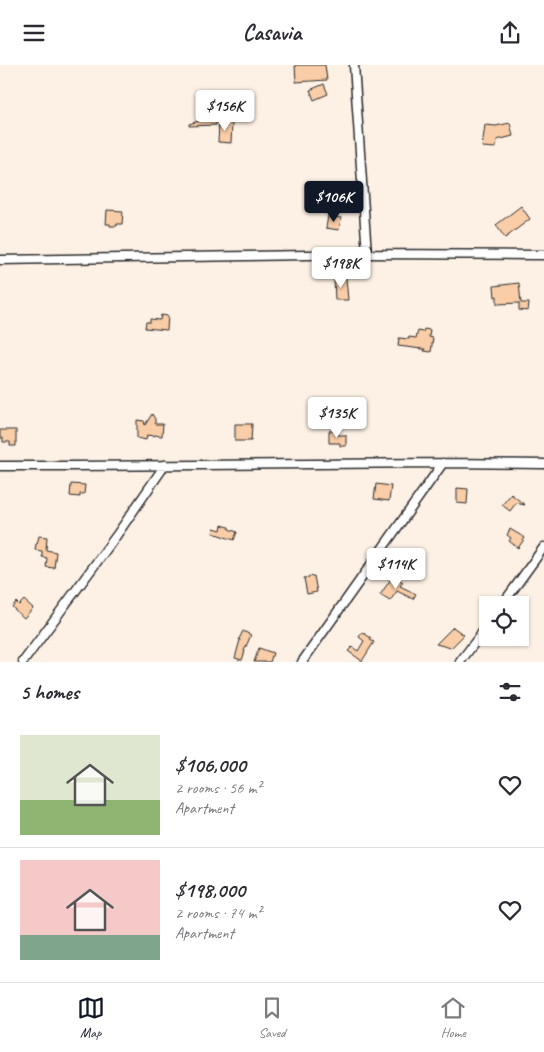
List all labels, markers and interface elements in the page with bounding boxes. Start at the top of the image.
icon: menu [20,19,48,47]
text: Casavia [243,19,301,47]
icon: share [496,19,524,47]
pin: $156K [190,89,260,132]
text: $156K [206,96,244,116]
pin: $106K [299,181,369,223]
text: $106K [315,187,353,207]
pin: $198K [306,247,376,289]
text: $198K [323,253,359,273]
pin: $135K [302,397,372,439]
text: $135K [319,403,355,423]
pin: $114K [361,547,431,590]
text: $114K [378,554,414,574]
map controls [479,596,529,646]
button: locate [479,596,529,646]
icon: filters [496,678,524,706]
text: 5 homes [20,679,79,705]
text: $106,000 [175,752,246,778]
icon: home [60,755,120,815]
icon: heart [496,771,524,799]
text: 2 rooms · 56 m² [175,778,261,798]
text: Apartment [175,798,234,818]
text: $198,000 [175,877,245,903]
icon: home [60,880,120,940]
icon: heart [496,896,524,924]
text: 2 rooms · 74 m² [175,903,261,923]
text: Apartment [175,923,234,943]
tab: Map [77,994,105,1041]
tab: Saved [258,994,286,1041]
tab: Home [439,994,467,1041]

